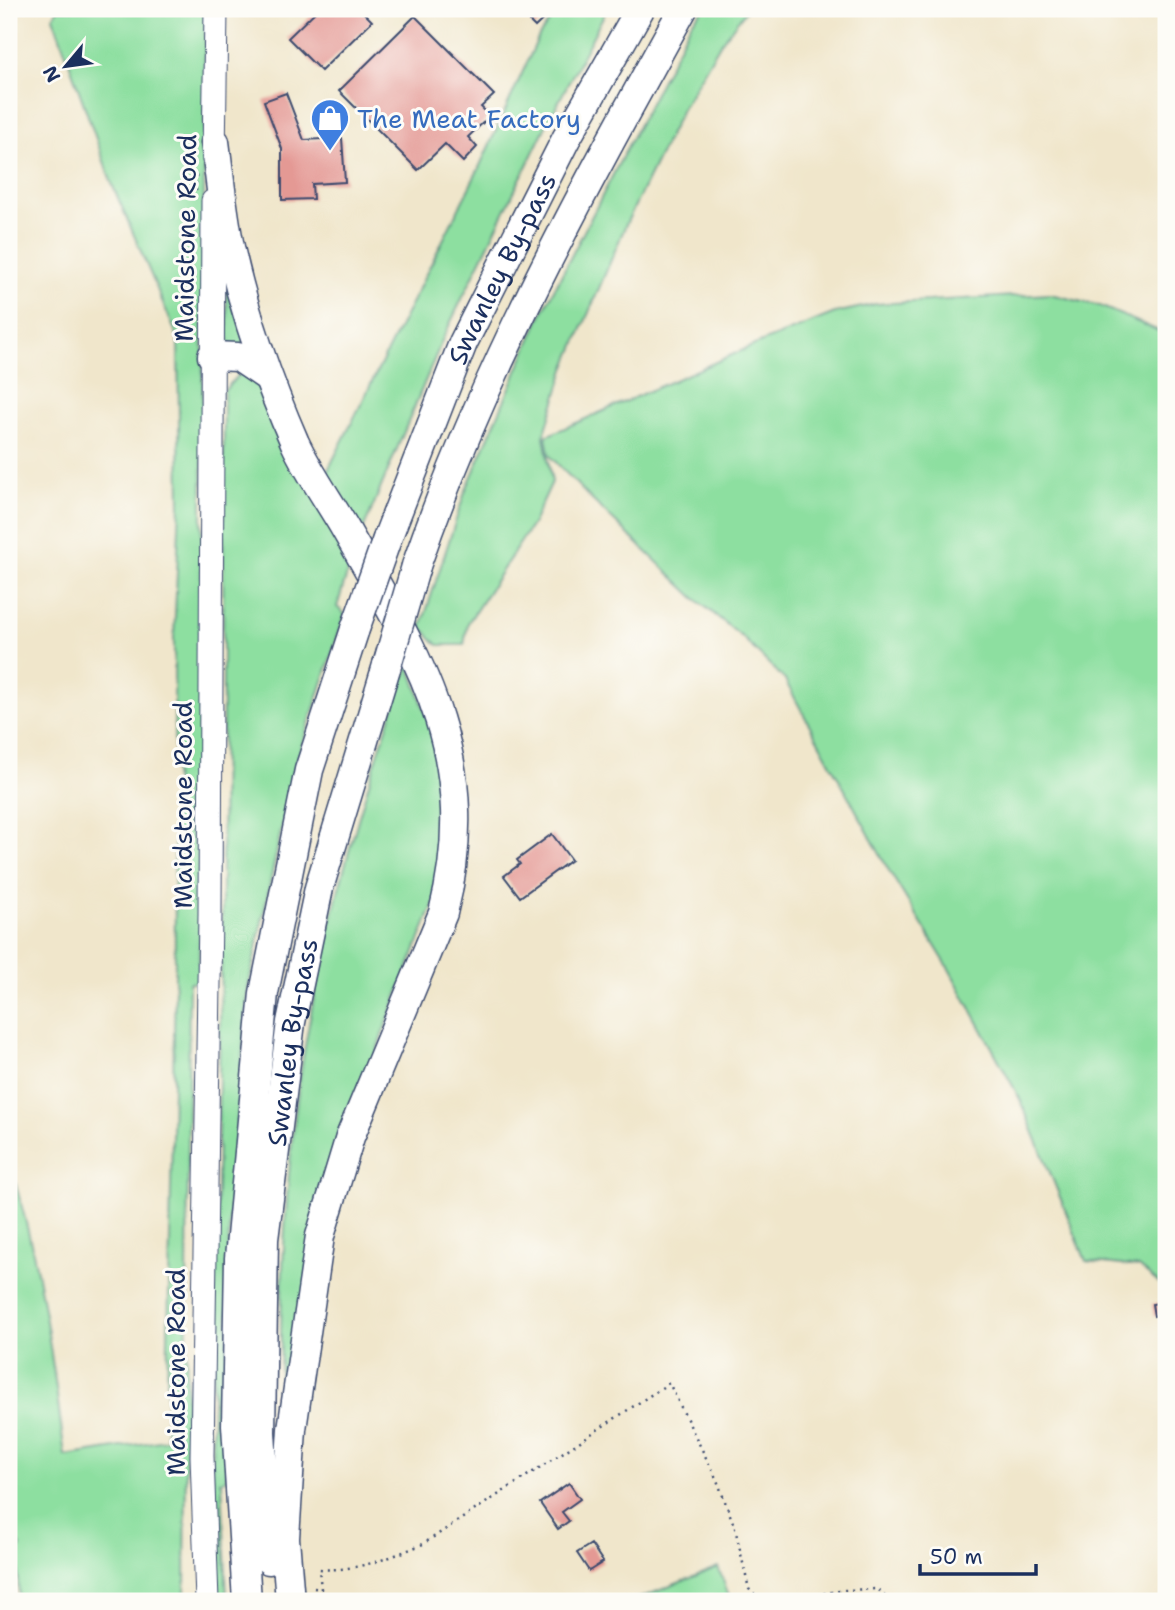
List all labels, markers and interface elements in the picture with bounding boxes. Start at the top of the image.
north arrow [32,32,102,102]
text: N [37,61,66,87]
shop icon: The Meat Factory [309,97,351,152]
place label: The Meat Factory [357,101,581,136]
street label: Maidstone Road [166,134,204,342]
street label: Swanley By-pass [439,166,564,369]
street label: Maidstone Road [165,701,200,909]
street label: Swanley By-pass [258,935,326,1148]
street label: Maidstone Road [158,1268,193,1476]
scale bar [920,1533,1035,1577]
text: 50 m [930,1543,983,1571]

